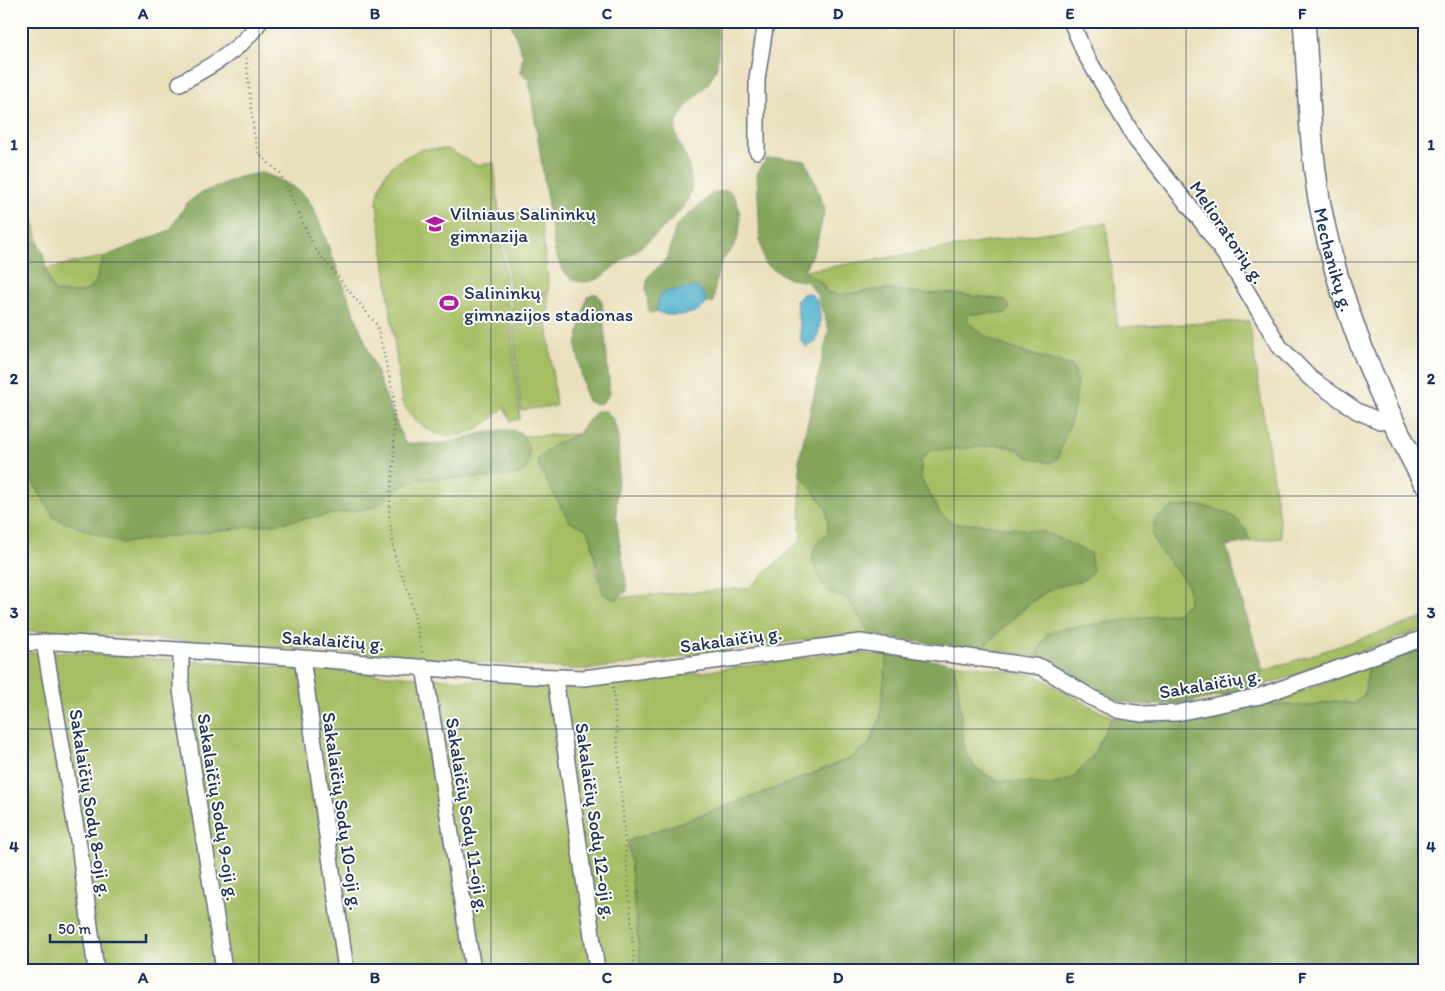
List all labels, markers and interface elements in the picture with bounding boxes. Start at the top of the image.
text: A [137,4,149,23]
text: B [370,4,381,23]
text: C [602,4,613,23]
text: D [833,4,844,23]
text: E [1066,4,1075,23]
text: F [1298,4,1307,23]
text: 1 [10,135,18,154]
text: 1 [1427,135,1435,154]
street label: Melioratorių g. [1185,176,1270,288]
place label: Vilniaus Salininkų gimnazija [450,202,596,247]
street label: Mechanikų g. [1309,206,1359,315]
school or university icon: Vilniaus Salininkų gimnazija [424,213,446,235]
place label: Salininkų gimnazijos stadionas [464,281,633,326]
sports icon: Salininkų gimnazijos stadionas [438,292,460,314]
text: 2 [10,369,19,388]
text: 2 [1427,369,1436,388]
text: 3 [10,603,19,622]
text: 3 [1427,603,1436,622]
street label: Sakalaičių g. [679,621,784,658]
street label: Sakalaičių g. [281,625,385,656]
street label: Sakalaičių g. [1157,663,1263,704]
street label: Sakalaičių Sodų 8-oji g. [64,707,117,899]
street label: Sakalaičių Sodų 10-oji g. [317,710,368,912]
street label: Sakalaičių Sodų 9-oji g. [192,712,245,902]
street label: Sakalaičių Sodų 11-oji g. [441,716,494,914]
street label: Sakalaičių Sodų 12-oji g. [570,721,621,921]
text: 4 [9,837,19,856]
text: 4 [1426,837,1436,856]
scale bar [50,911,146,943]
text: 50 m [58,920,91,938]
text: A [137,968,149,987]
text: B [370,968,381,987]
text: C [602,968,613,987]
text: D [833,968,844,987]
text: E [1066,968,1075,987]
text: F [1298,968,1307,987]

